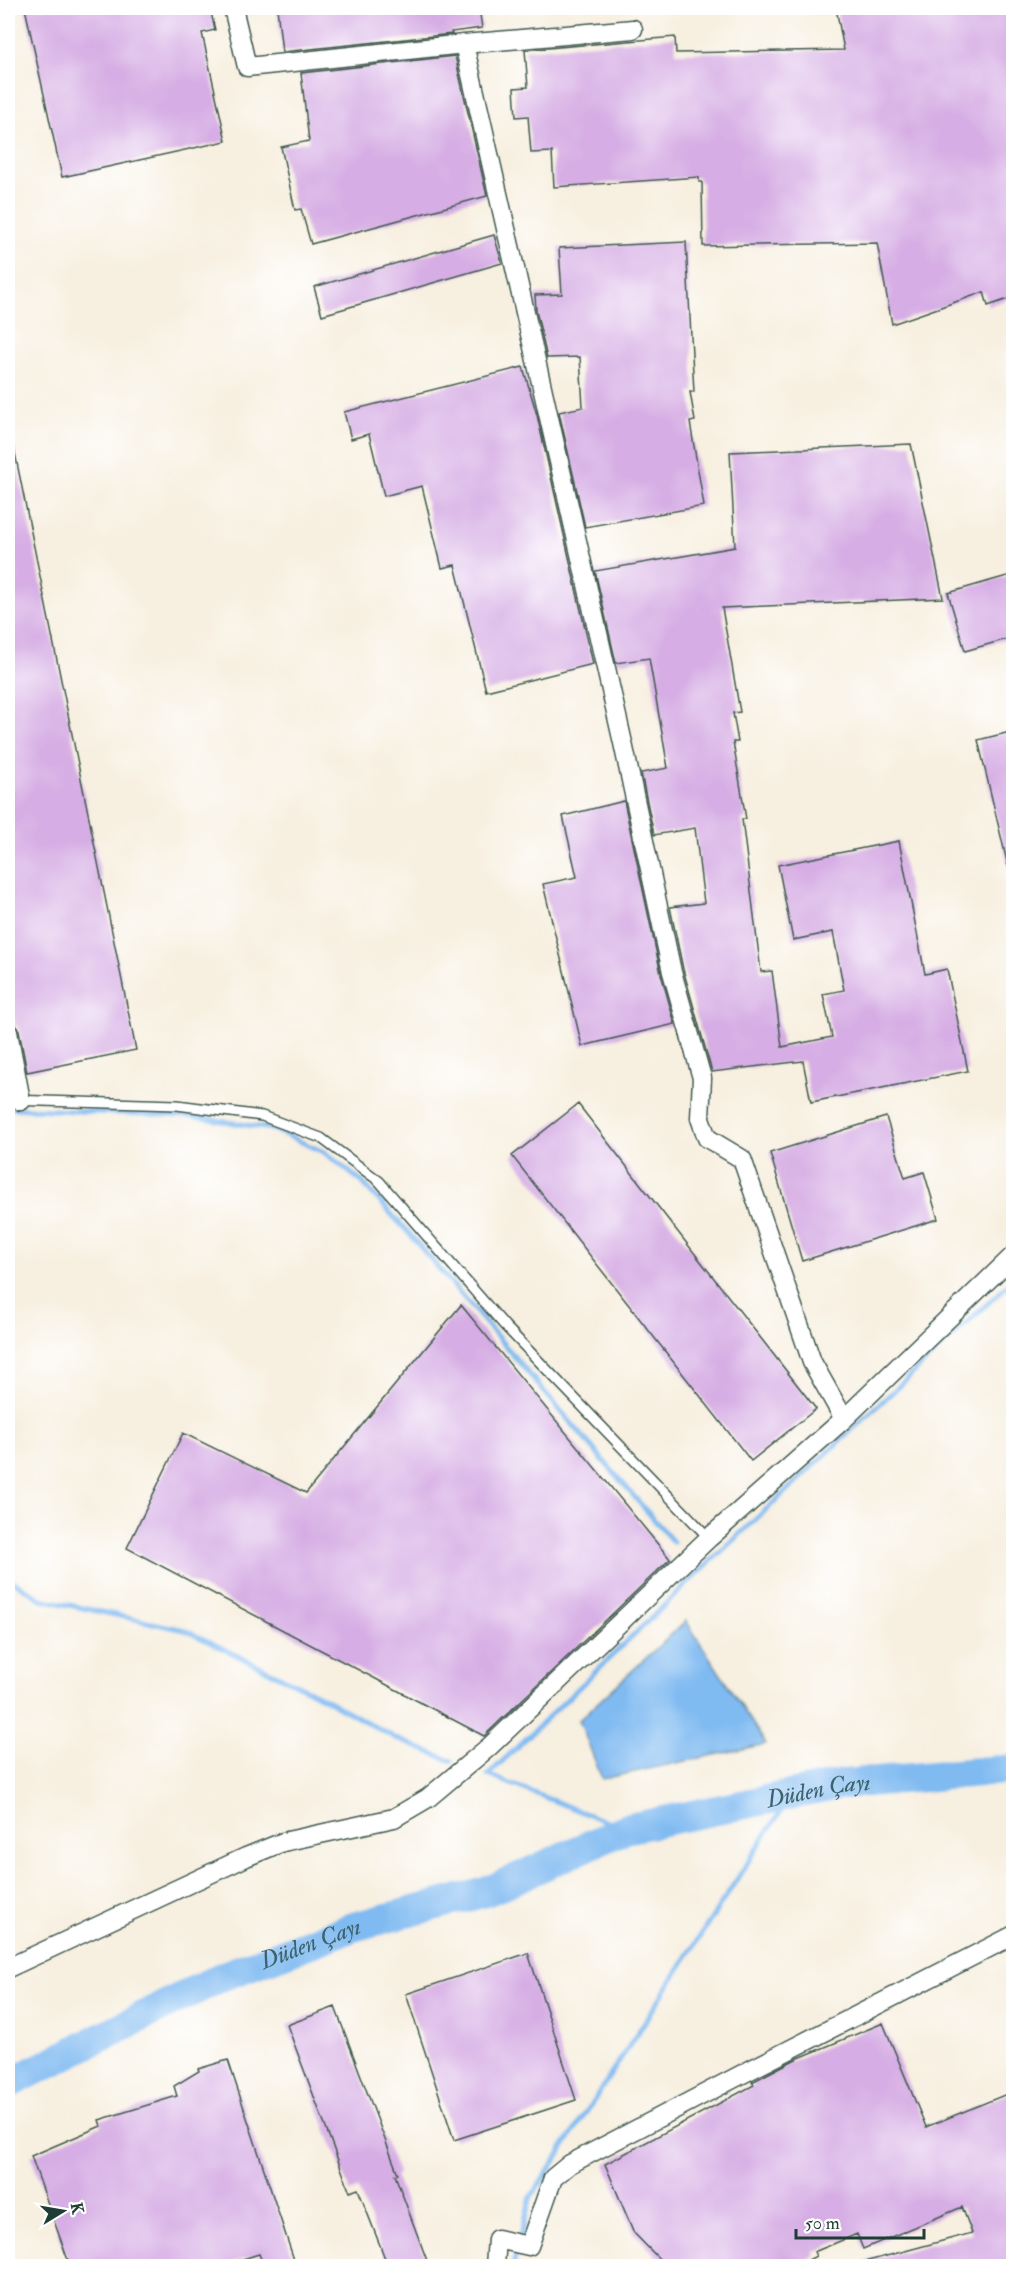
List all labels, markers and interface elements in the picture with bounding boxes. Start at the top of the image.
water label: Düden Çayı [762,1766,872,1815]
water label: Düden Çayı [255,1910,364,1977]
north arrow [33,2181,93,2241]
text: K [66,2201,88,2217]
scale bar [796,2202,924,2240]
text: 50 m [805,2212,840,2235]

